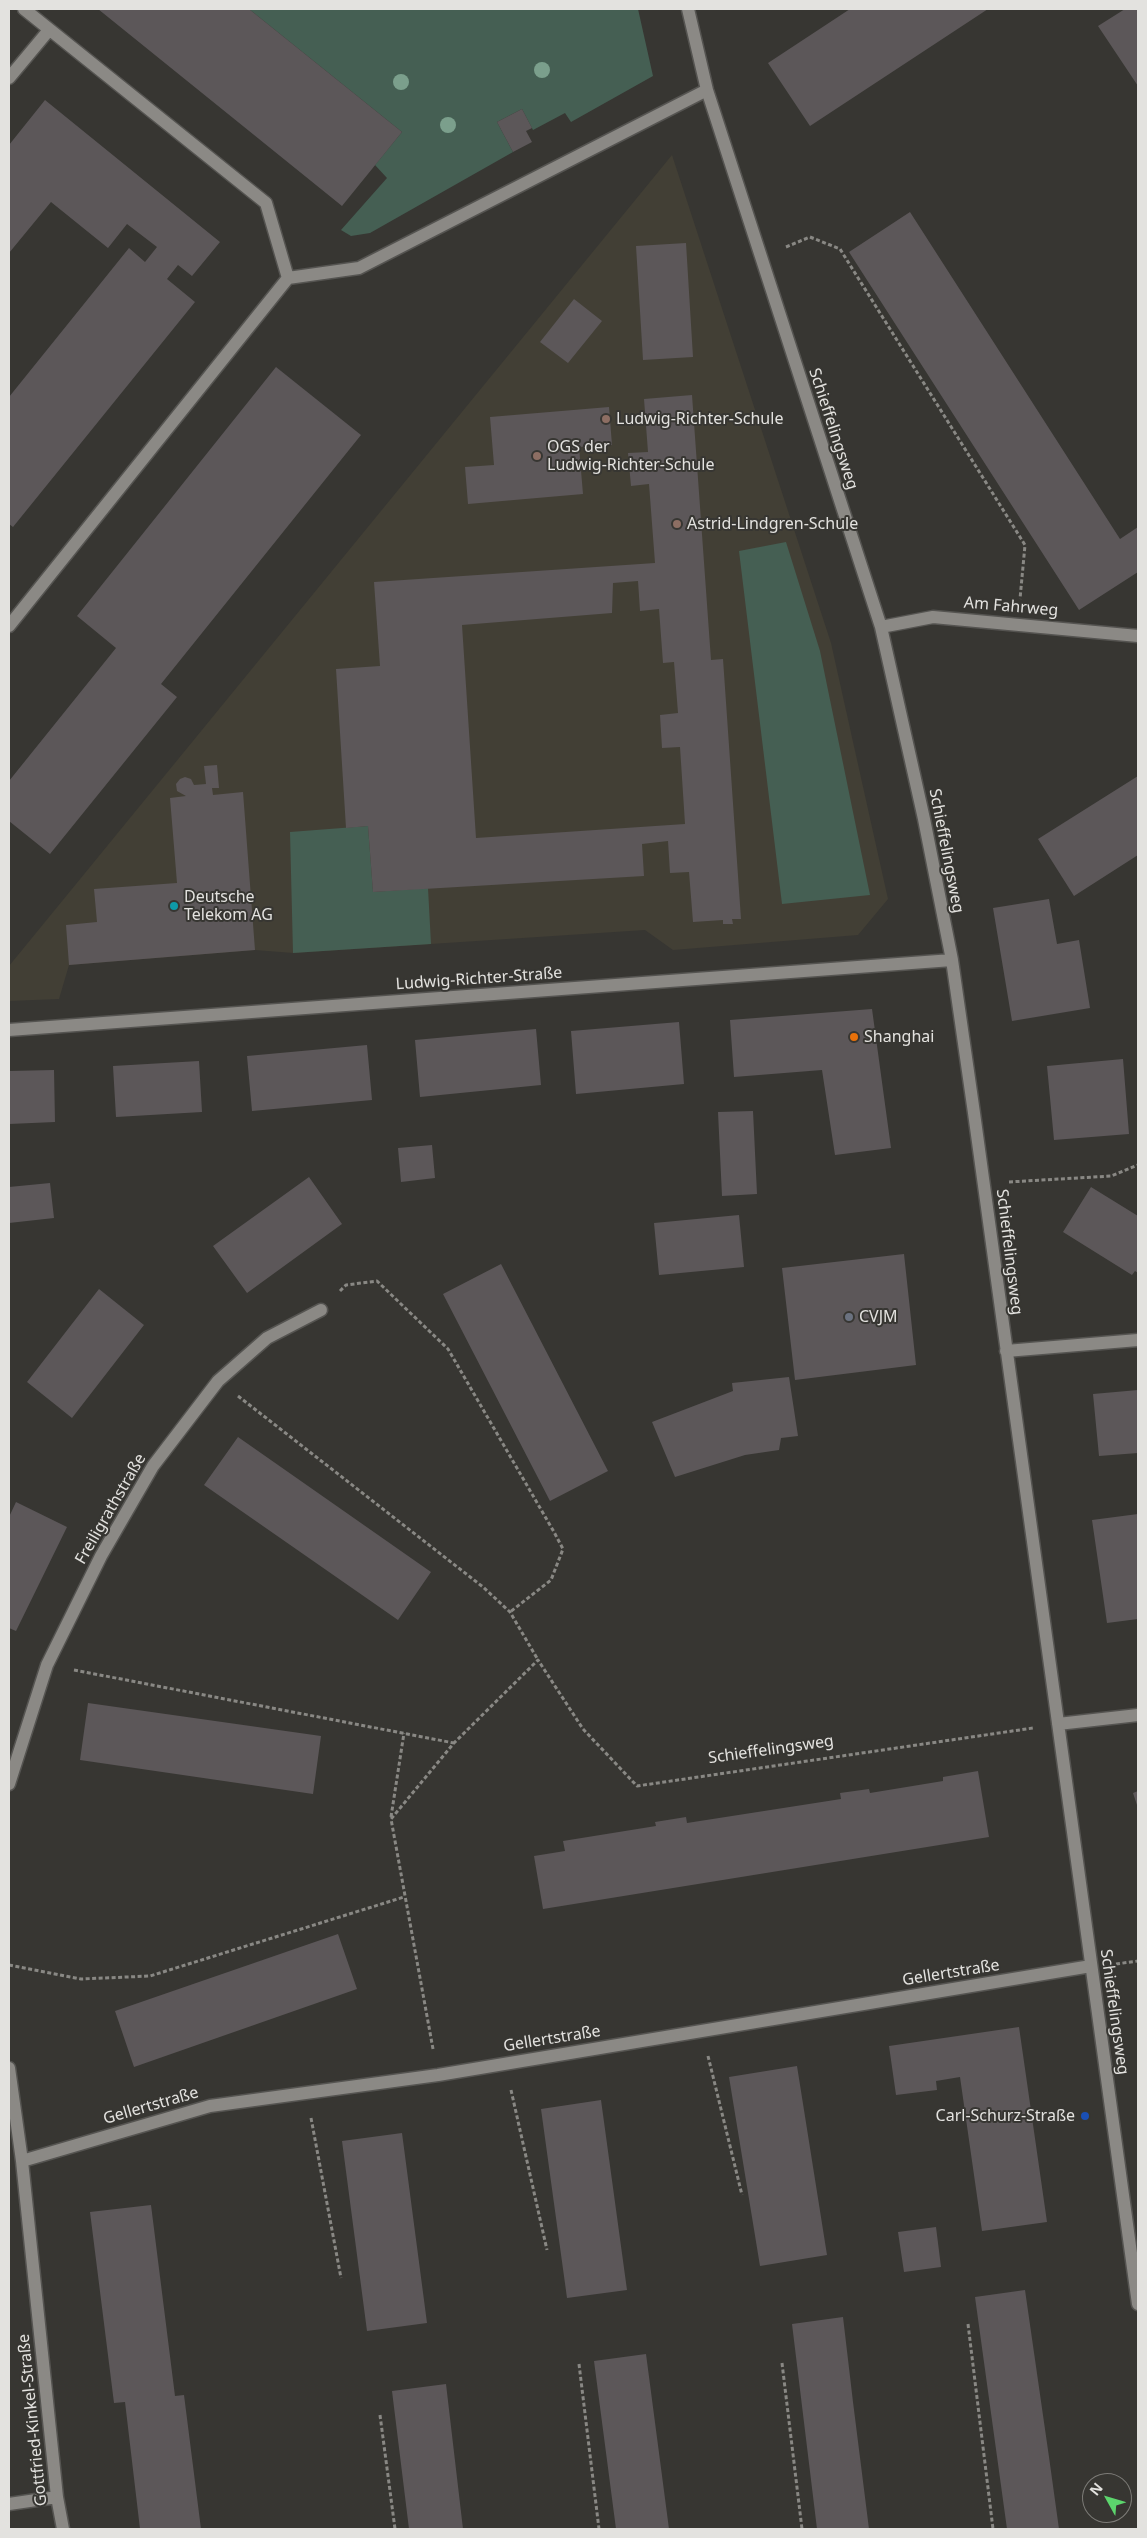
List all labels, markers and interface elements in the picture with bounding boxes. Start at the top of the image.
street label: Schieffelingsweg [804,366,862,492]
place label: Ludwig-Richter-Schule [616,409,783,429]
marker: Ludwig-Richter-Schule [600,413,612,425]
place label: OGS der Ludwig-Richter-Schule [547,437,714,475]
marker: OGS der Ludwig-Richter-Schule [531,450,543,462]
place label: Astrid-Lindgren-Schule [687,514,858,534]
marker: Astrid-Lindgren-Schule [671,518,683,530]
street label: Am Fahrweg [963,593,1059,621]
street label: Schieffelingsweg [924,787,968,915]
place label: Deutsche Telekom AG [184,887,273,925]
marker: Deutsche Telekom AG [168,900,180,912]
street label: Ludwig-Richter-Straße [395,964,563,994]
place label: Shanghai [864,1027,934,1047]
marker: Shanghai [848,1031,860,1043]
street label: Schieffelingsweg [992,1188,1026,1316]
place label: CVJM [859,1307,898,1327]
marker: CVJM [843,1311,855,1323]
street label: Freiligrathstraße [72,1450,150,1568]
street label: Schieffelingsweg [707,1732,835,1768]
street label: Schieffelingsweg [1096,1948,1132,2076]
street label: Gellertstraße [901,1956,1001,1990]
street label: Gellertstraße [502,2022,602,2056]
street label: Gellertstraße [101,2083,201,2129]
place label: Carl-Schurz-Straße [936,2106,1075,2126]
marker: Carl-Schurz-Straße [1079,2110,1091,2122]
street label: Gottfried-Kinkel-Straße [14,2333,52,2507]
north arrow [1082,2473,1132,2523]
text: N [1085,2478,1107,2499]

